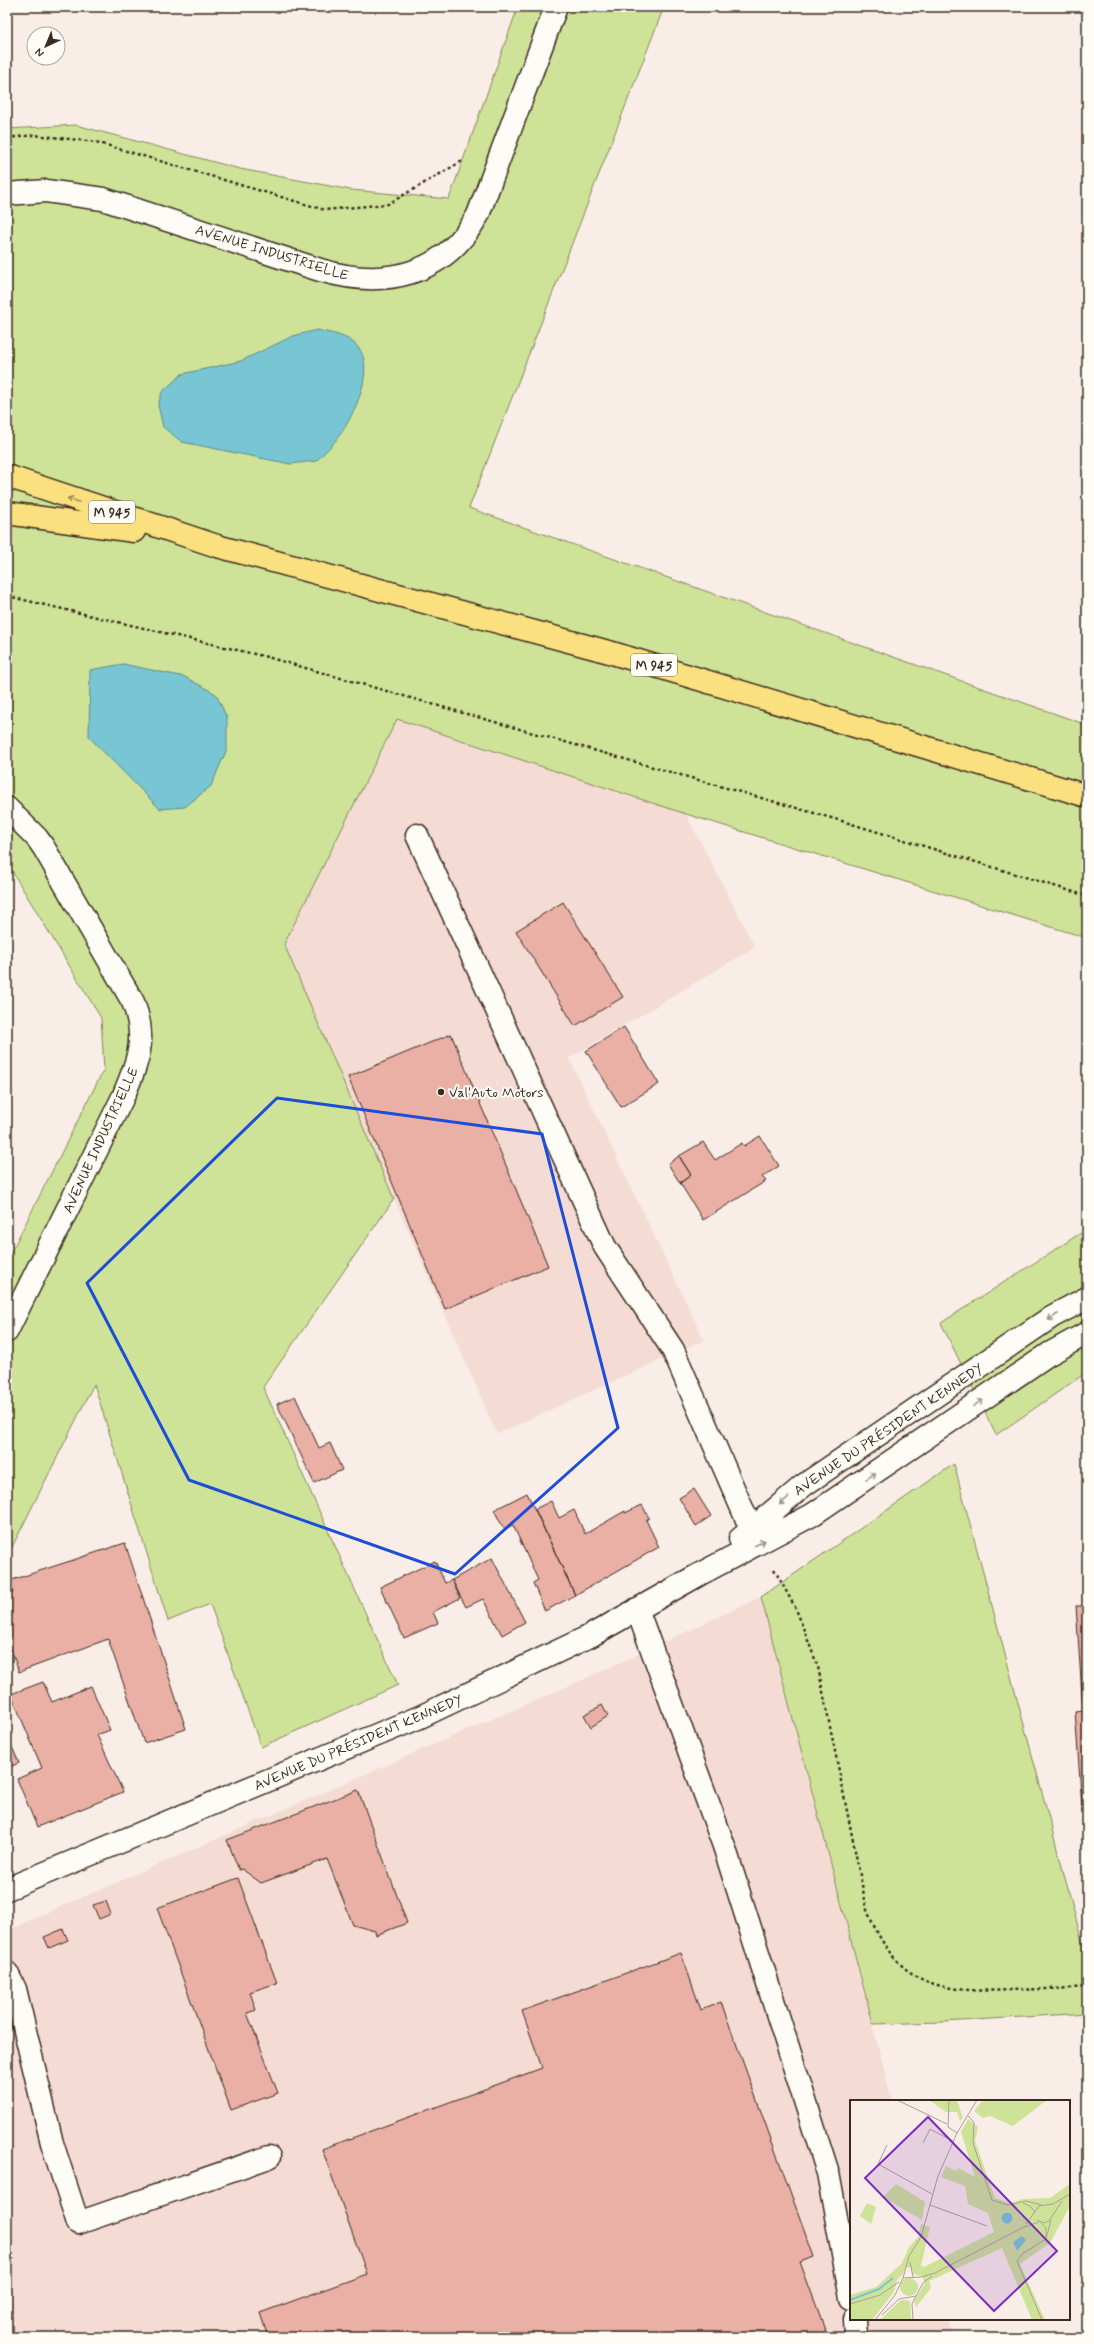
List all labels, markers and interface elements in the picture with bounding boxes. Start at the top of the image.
north arrow [26,26,66,66]
text: N [32,45,47,60]
street label: AVENUE INDUSTRIELLE [193,221,350,285]
one-way arrow [68,495,80,503]
road number: M 945 [89,501,135,523]
road number: M 945 [631,654,677,676]
street label: AVENUE INDUSTRIELLE [59,1064,143,1216]
place label: Val'Auto Motors [449,1084,544,1102]
marker: Val'Auto Motors [436,1087,446,1097]
one-way arrow [1048,1313,1059,1321]
street label: AVENUE DU PRÉSIDENT KENNEDY [790,1359,987,1500]
one-way arrow [972,1399,983,1407]
one-way arrow [865,1472,876,1480]
one-way arrow [779,1497,790,1505]
one-way arrow [753,1539,765,1546]
street label: AVENUE DU PRÉSIDENT KENNEDY [251,1691,466,1795]
inset map [850,2100,1070,2320]

